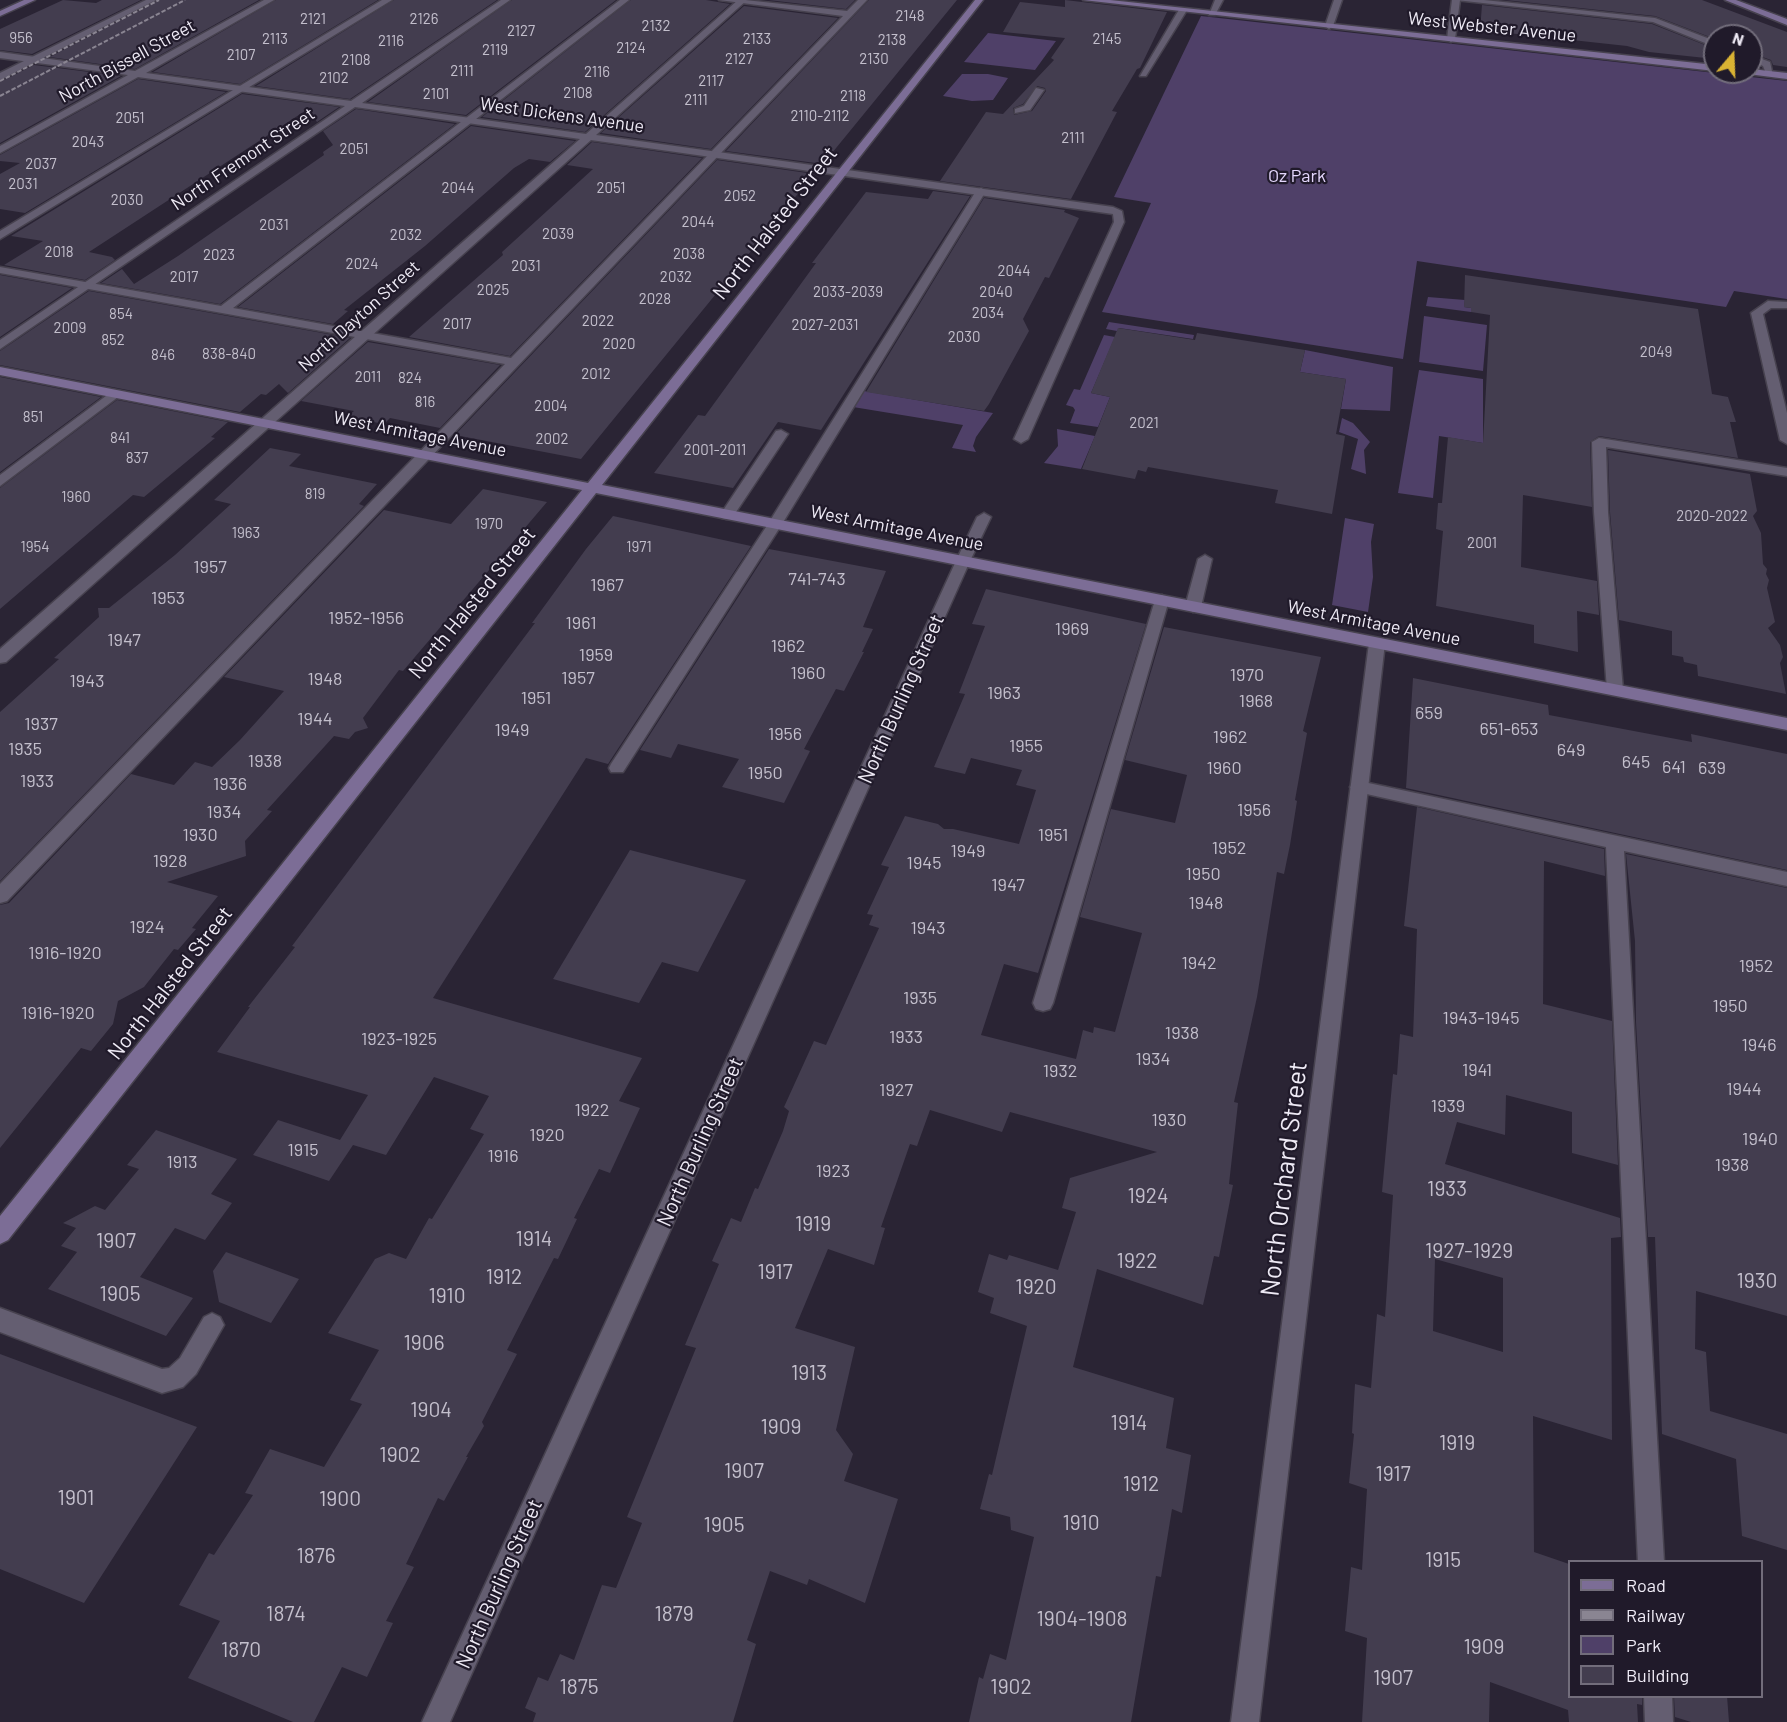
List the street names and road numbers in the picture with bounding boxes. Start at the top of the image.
street label: West Webster Avenue [1407,7,1577,47]
street label: North Bissell Street [55,15,199,107]
street label: West Dickens Avenue [478,93,646,137]
street label: North Fremont Street [167,103,319,215]
street label: North Halsted Street [707,141,843,305]
street label: North Dayton Street [294,256,424,376]
street label: West Armitage Avenue [332,407,508,461]
street label: West Armitage Avenue [809,501,985,555]
street label: North Halsted Street [403,522,541,684]
street label: West Armitage Avenue [1286,596,1462,650]
street label: North Burling Street [852,610,950,788]
street label: North Halsted Street [102,901,238,1065]
street label: North Burling Street [651,1053,749,1231]
street label: North Orchard Street [1254,1060,1314,1298]
street label: North Burling Street [450,1495,548,1673]

